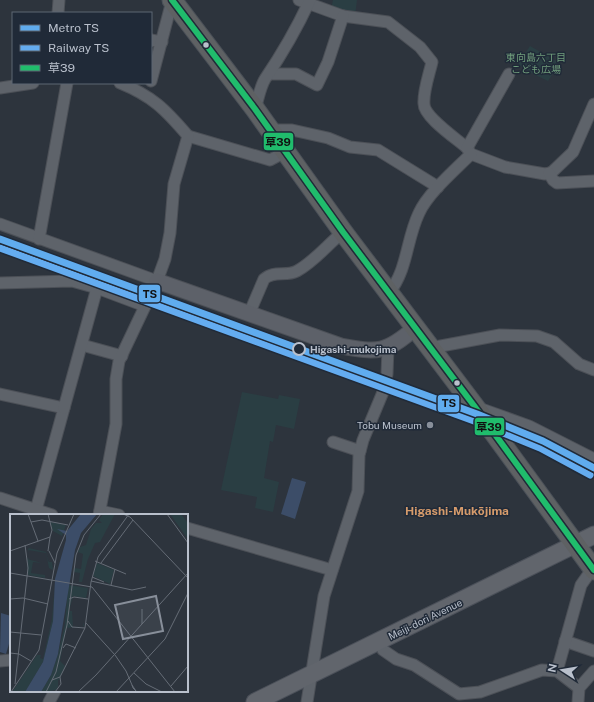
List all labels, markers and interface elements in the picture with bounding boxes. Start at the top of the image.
legend [12,12,152,84]
text: Metro TS [48,21,99,35]
unlabelled marker [201,40,211,50]
text: Railway TS [48,41,109,55]
park label: 東向島六丁目 こども広場 [506,51,566,75]
text: 草39 [48,61,75,75]
line badge: 草39 [263,132,294,151]
text: 草39 [265,136,291,148]
line badge: TS [138,284,161,303]
text: TS [143,288,158,300]
marker: Higashi-mukojima [292,342,306,356]
place label: Higashi-mukojima [310,343,397,355]
unlabelled marker [452,378,462,388]
line badge: TS [437,394,460,413]
text: TS [442,397,457,409]
line badge: 草39 [474,417,505,436]
place label: Tobu Museum [357,419,422,431]
marker: Tobu Museum [425,420,435,430]
text: 草39 [476,421,502,433]
district label: Higashi-Mukōjima [405,504,509,518]
inset map [10,514,188,692]
street label: Meiji-dori Avenue [386,596,464,642]
north arrow [542,650,582,690]
text: N [545,662,559,673]

